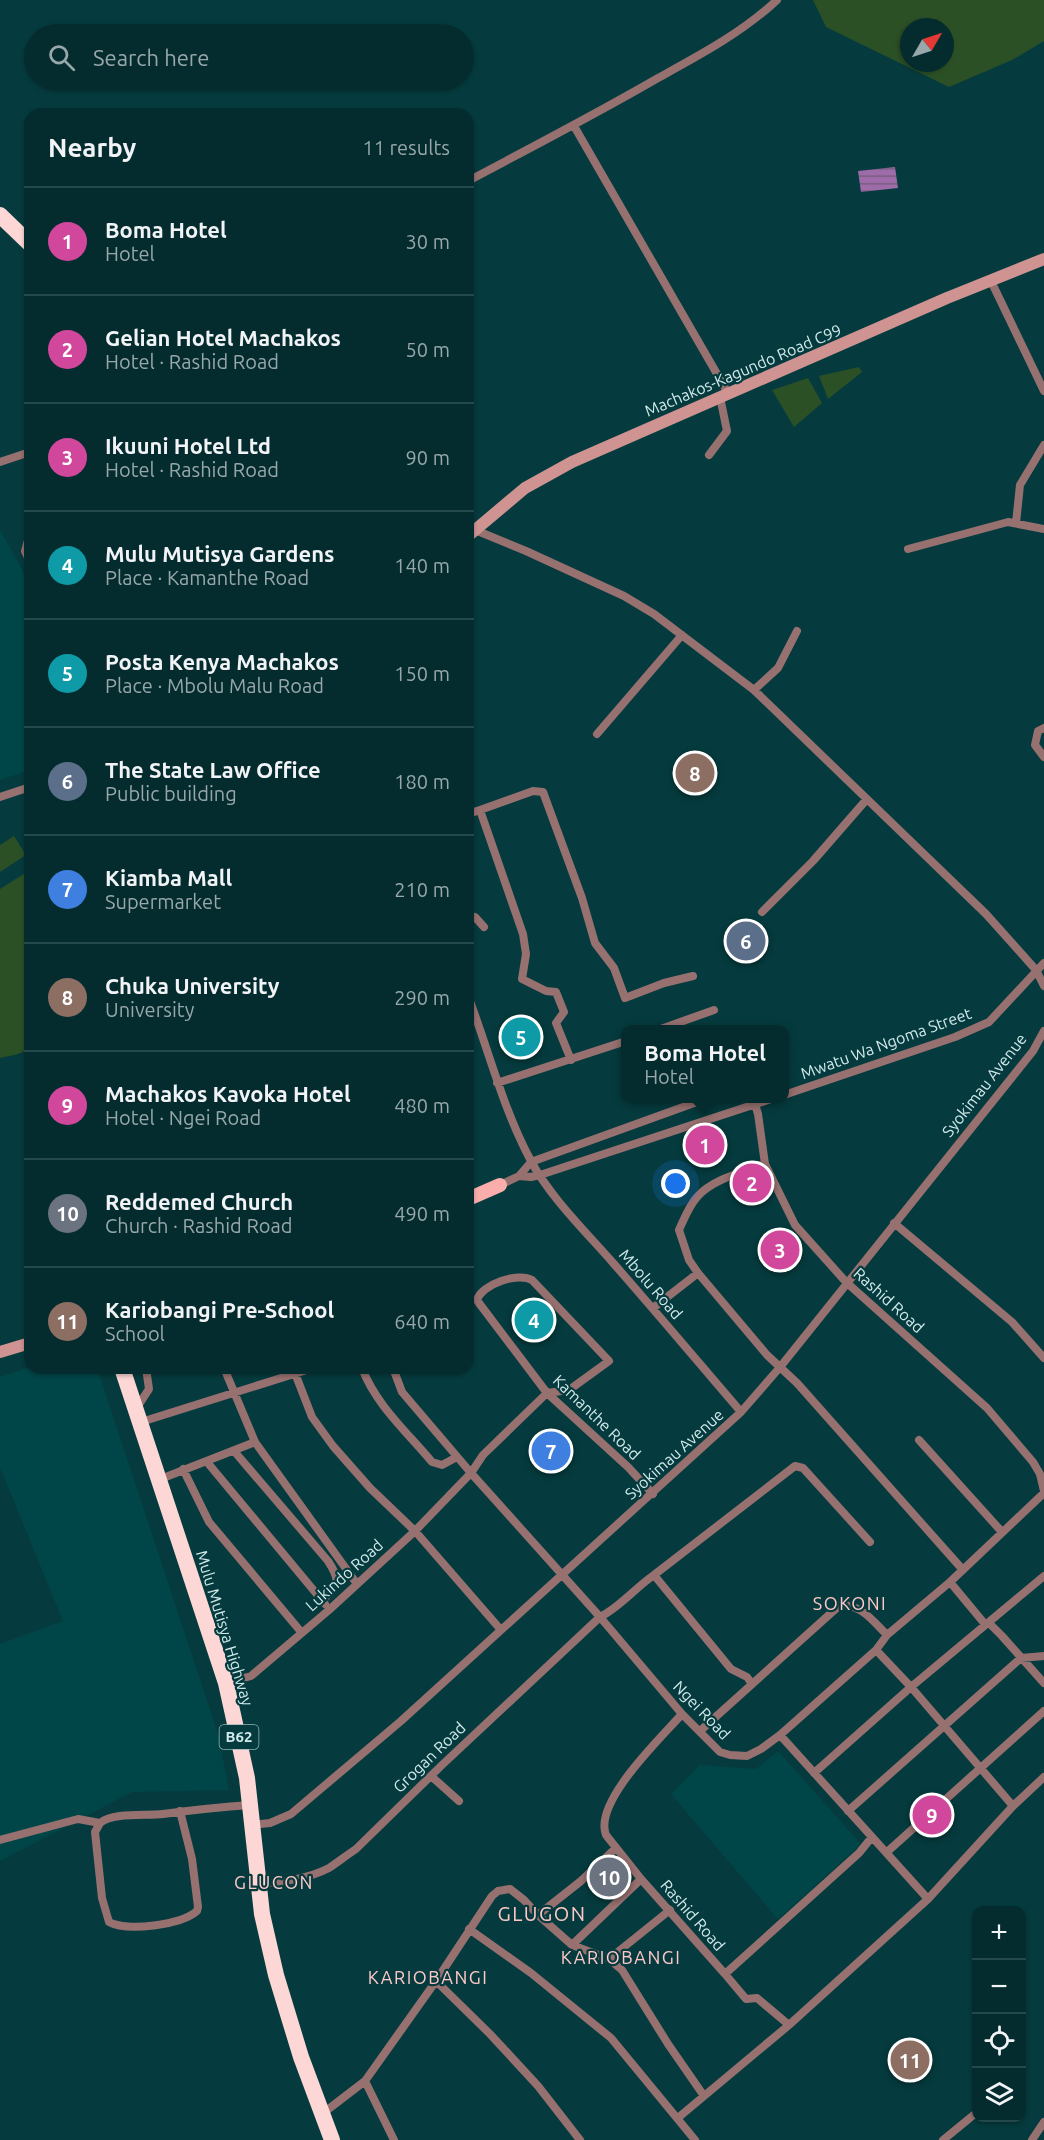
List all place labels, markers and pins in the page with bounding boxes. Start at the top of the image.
pin: 8 [676,750,714,796]
pin: 6 [726,918,766,964]
pin: 5 [502,1014,540,1060]
pin: 1 [686,1122,724,1168]
pin: 2 [732,1160,771,1206]
pin: 3 [760,1228,800,1272]
pin: 4 [514,1298,554,1342]
pin: 7 [532,1428,570,1474]
pin: 9 [912,1792,952,1838]
pin: 10 [590,1854,628,1900]
pin: 11 [890,2038,930,2082]

